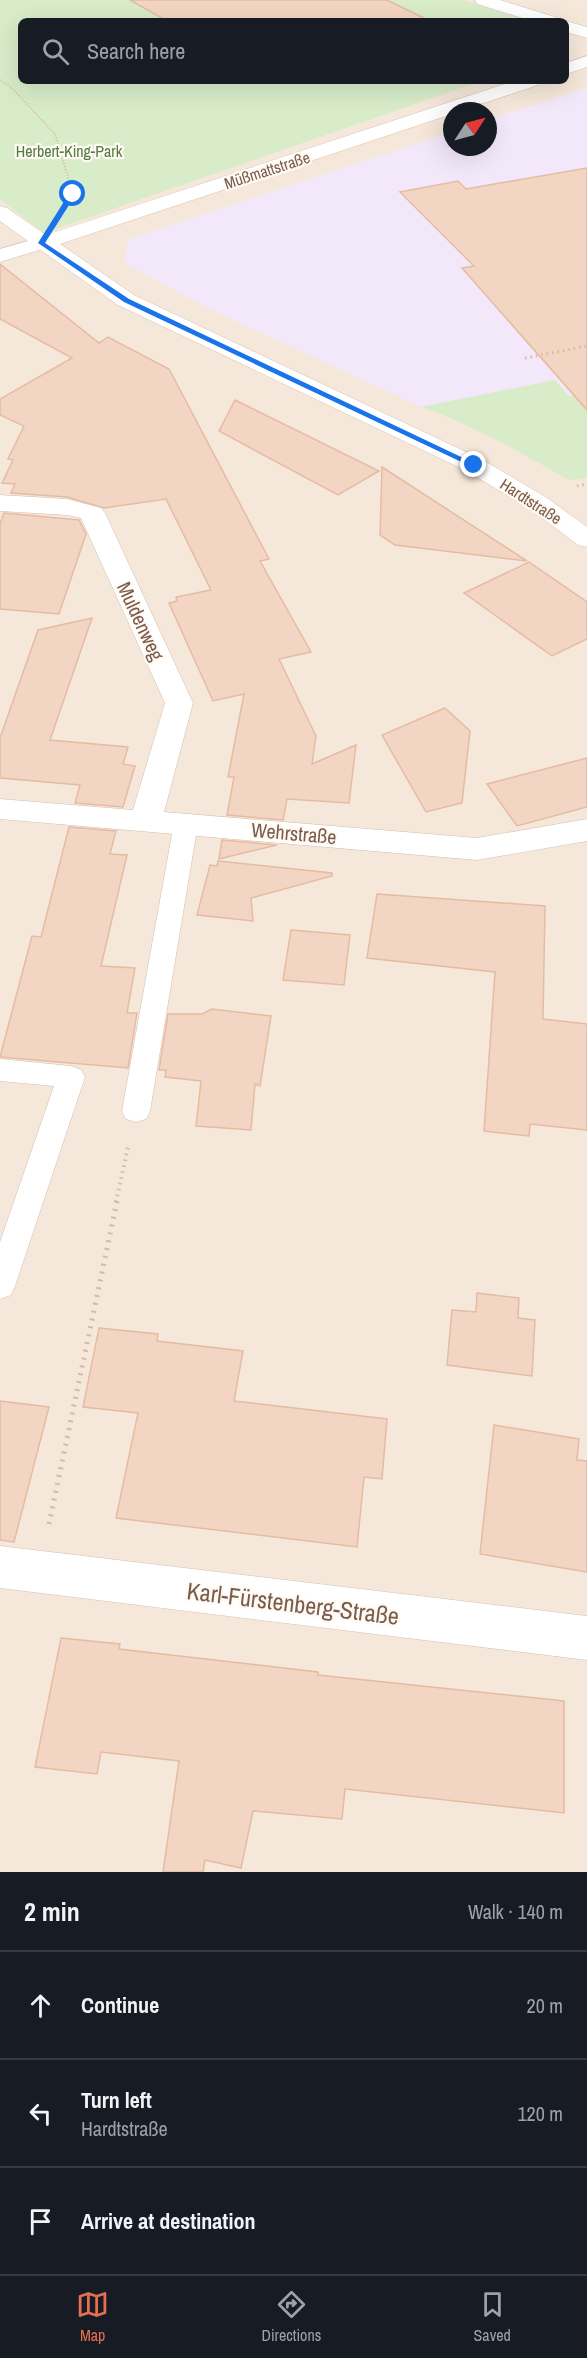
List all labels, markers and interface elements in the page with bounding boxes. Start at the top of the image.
search box [18,18,569,84]
icon: search [39,35,72,68]
text: Search here [87,36,185,66]
north arrow [443,102,497,156]
park label: Herbert-King-Park [16,140,123,162]
street label: Müßmattstraße [221,146,313,194]
route start [59,180,85,206]
route end [460,451,486,477]
street label: Hardtstraße [496,473,566,529]
street label: Muldenweg [111,577,171,665]
street label: Wehrstraße [250,816,338,850]
street label: Karl-Fürstenberg-Straße [185,1574,401,1632]
text: 2 min [24,1894,80,1929]
text: Walk · 140 m [468,1898,563,1925]
icon: ahead [24,1989,57,2022]
text: Continue [81,1990,159,2020]
text: 20 m [527,1992,563,2019]
text: Turn left [81,2085,152,2115]
icon: left [24,2097,57,2130]
text: 120 m [517,2100,563,2127]
text: Hardtstraße [81,2115,168,2142]
icon: arrive [24,2205,57,2238]
text: Arrive at destination [81,2206,255,2236]
tab: Map [76,2288,109,2346]
tab: Directions [261,2288,321,2346]
tab: Saved [474,2288,511,2346]

